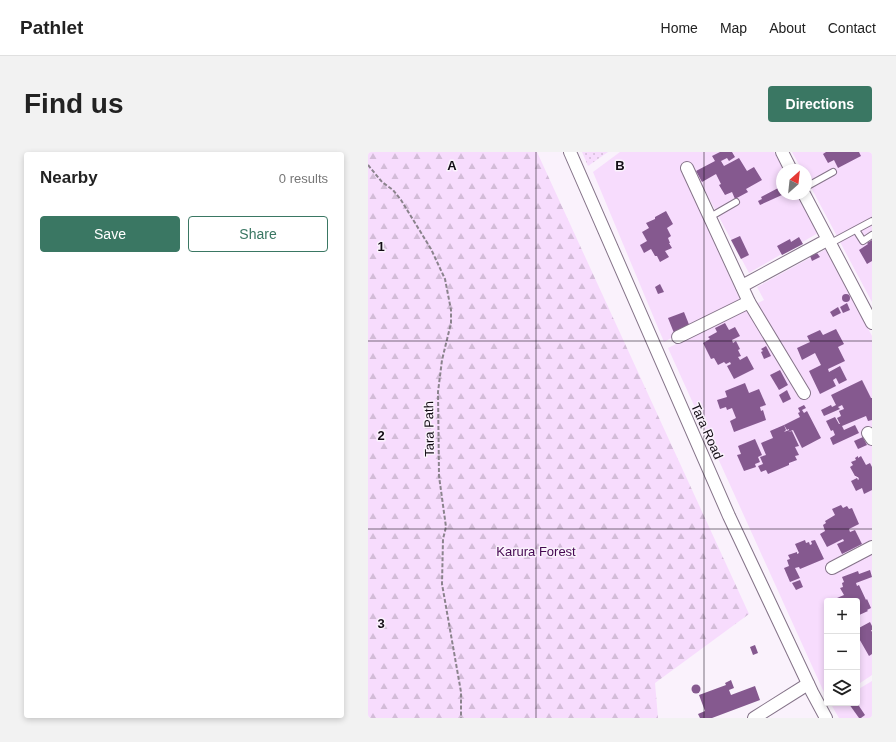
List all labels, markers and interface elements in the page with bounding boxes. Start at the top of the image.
text: Pathlet [20,17,83,38]
text: Home [661,20,698,36]
text: Map [720,20,747,36]
text: About [769,20,806,36]
text: Contact [828,20,876,36]
button: Directions [768,86,872,122]
text: Find us [24,88,124,119]
text: A [447,158,457,173]
text: B [615,158,625,173]
north arrow [776,164,812,200]
text: Nearby [40,168,98,187]
text: 0 results [279,171,328,186]
button: Save [40,216,180,252]
button: Share [188,216,328,252]
text: 1 [377,239,385,254]
street label: Tara Path [421,401,437,457]
street label: Tara Road [688,401,726,461]
text: 2 [377,428,385,443]
park label: Karura Forest [496,544,576,559]
map controls [824,598,860,706]
button: + [824,598,860,634]
text: 3 [377,616,385,631]
button: − [824,634,860,670]
button: layers [824,670,860,706]

